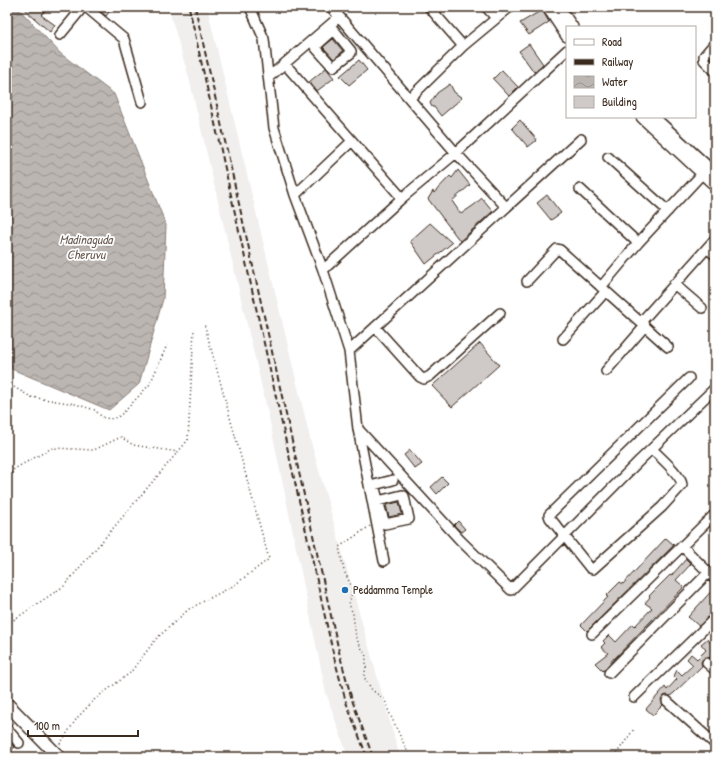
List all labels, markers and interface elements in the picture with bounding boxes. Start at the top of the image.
legend [566,26,696,118]
text: Road [602,33,622,50]
text: Railway [602,53,633,70]
text: Water [602,73,628,90]
text: Building [602,93,637,110]
water label: Madinaguda Cheruvu [60,230,114,263]
place label: Peddamma Temple [353,581,433,598]
marker: Peddamma Temple [340,585,350,595]
scale bar [28,712,138,738]
text: 100 m [34,717,60,734]

